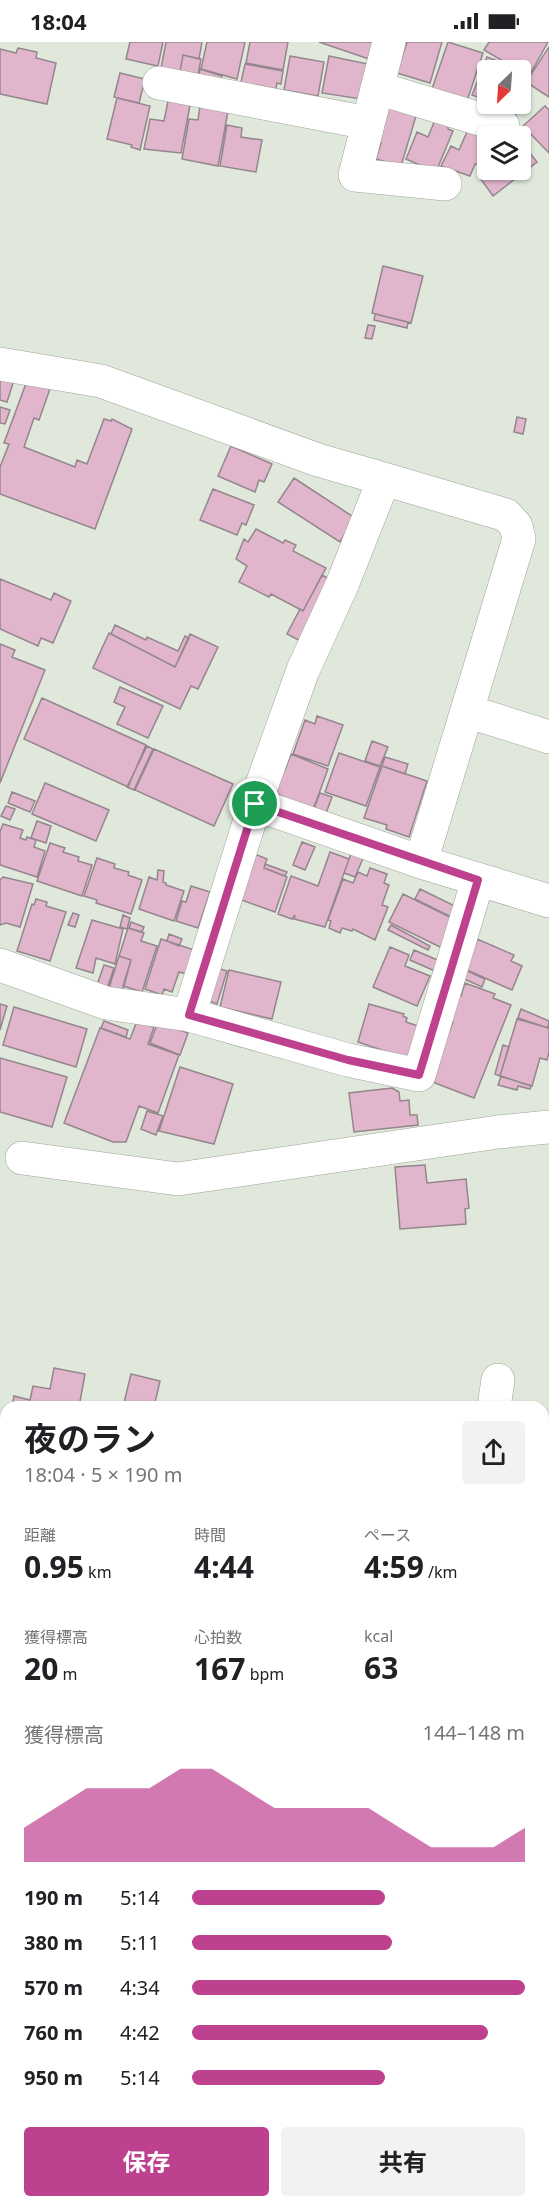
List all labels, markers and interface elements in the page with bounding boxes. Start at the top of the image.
text: 18:04 [30,6,87,36]
north arrow [477,60,531,114]
map controls [477,60,531,180]
button: layers [477,126,531,180]
pin [229,778,280,829]
icon: arrive [238,787,271,820]
text: 夜のラン [24,1416,156,1461]
button: share [462,1421,525,1484]
text: 18:04 · 5 × 190 m [24,1461,182,1488]
text: 距離 [24,1524,56,1546]
text: 時間 [194,1524,226,1546]
text: ペース [364,1524,411,1546]
text: 0.95 [24,1546,84,1587]
text: 4:44 [194,1546,254,1587]
text: 4:59 [364,1546,424,1587]
text: km [84,1561,112,1583]
text: /km [424,1561,458,1583]
text: kcal [364,1625,393,1647]
text: 獲得標高 [24,1626,88,1648]
text: 心拍数 [194,1626,242,1648]
text: 63 [364,1647,398,1688]
text: 20 [24,1648,58,1689]
text: 167 [194,1648,245,1689]
text: m [58,1663,77,1685]
text: bpm [245,1663,284,1685]
text: 144–148 m [422,1719,525,1746]
text: 獲得標高 [24,1721,104,1748]
text: 190 m [24,1884,83,1911]
text: 5:14 [120,1884,160,1911]
text: 380 m [24,1929,83,1956]
text: 5:11 [120,1929,160,1956]
text: 570 m [24,1974,83,2001]
text: 4:34 [120,1974,160,2001]
text: 760 m [24,2019,83,2046]
text: 4:42 [120,2019,160,2046]
text: 950 m [24,2064,83,2091]
text: 5:14 [120,2064,160,2091]
button: 保存 [24,2127,269,2196]
button: 共有 [281,2127,525,2196]

